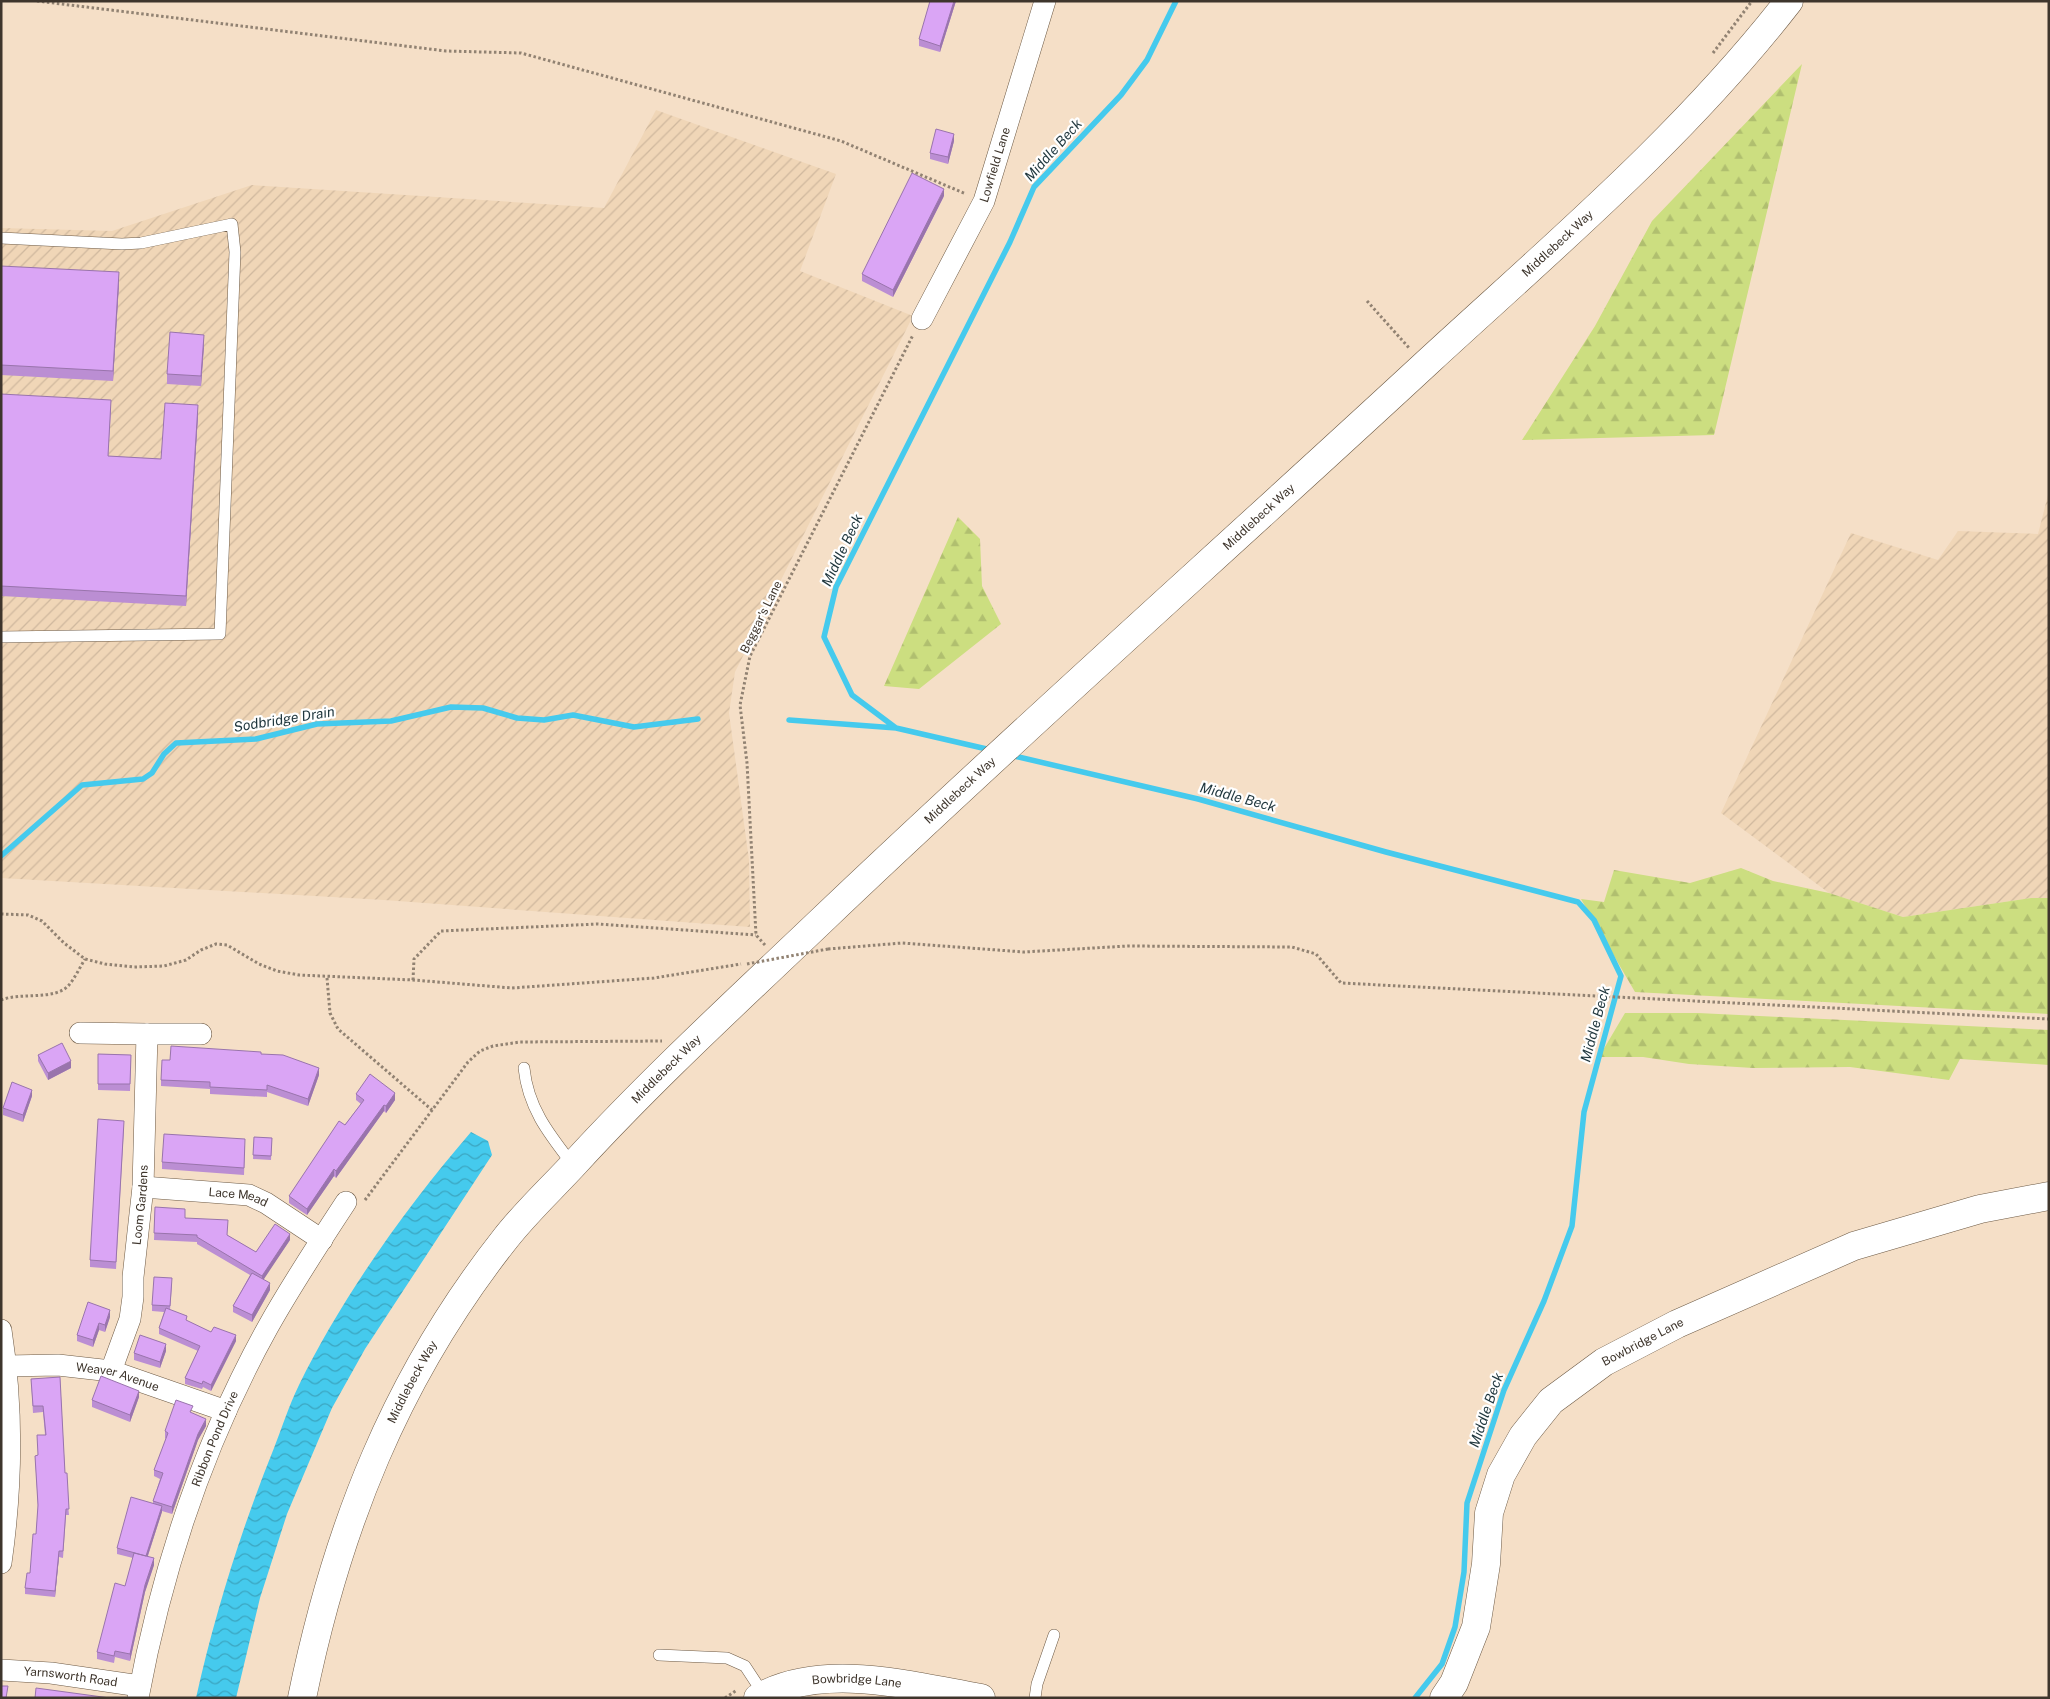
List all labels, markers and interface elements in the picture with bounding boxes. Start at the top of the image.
water label: Middle Beck [1021,115,1085,184]
street label: Lowfield Lane [977,125,1013,204]
street label: Middlebeck Way [1519,207,1597,280]
street label: Middlebeck Way [1220,480,1298,553]
water label: Middle Beck [818,511,866,589]
street label: Beggar's Lane [737,578,785,656]
water label: Sodbridge Drain [232,703,336,735]
street label: Middlebeck Way [922,754,999,827]
water label: Middle Beck [1198,779,1278,815]
water label: Middle Beck [1577,984,1613,1064]
street label: Middlebeck Way [629,1032,704,1106]
street label: Loom Gardens [130,1165,151,1246]
street label: Lace Mead [208,1185,270,1210]
street label: Bowbridge Lane [1599,1315,1686,1369]
street label: Middlebeck Way [385,1338,440,1426]
street label: Weaver Avenue [75,1360,161,1394]
water label: Middle Beck [1466,1370,1506,1449]
street label: Ribbon Pond Drive [189,1389,241,1488]
street label: Yarnsworth Road [23,1664,118,1690]
street label: Bowbridge Lane [811,1672,903,1691]

